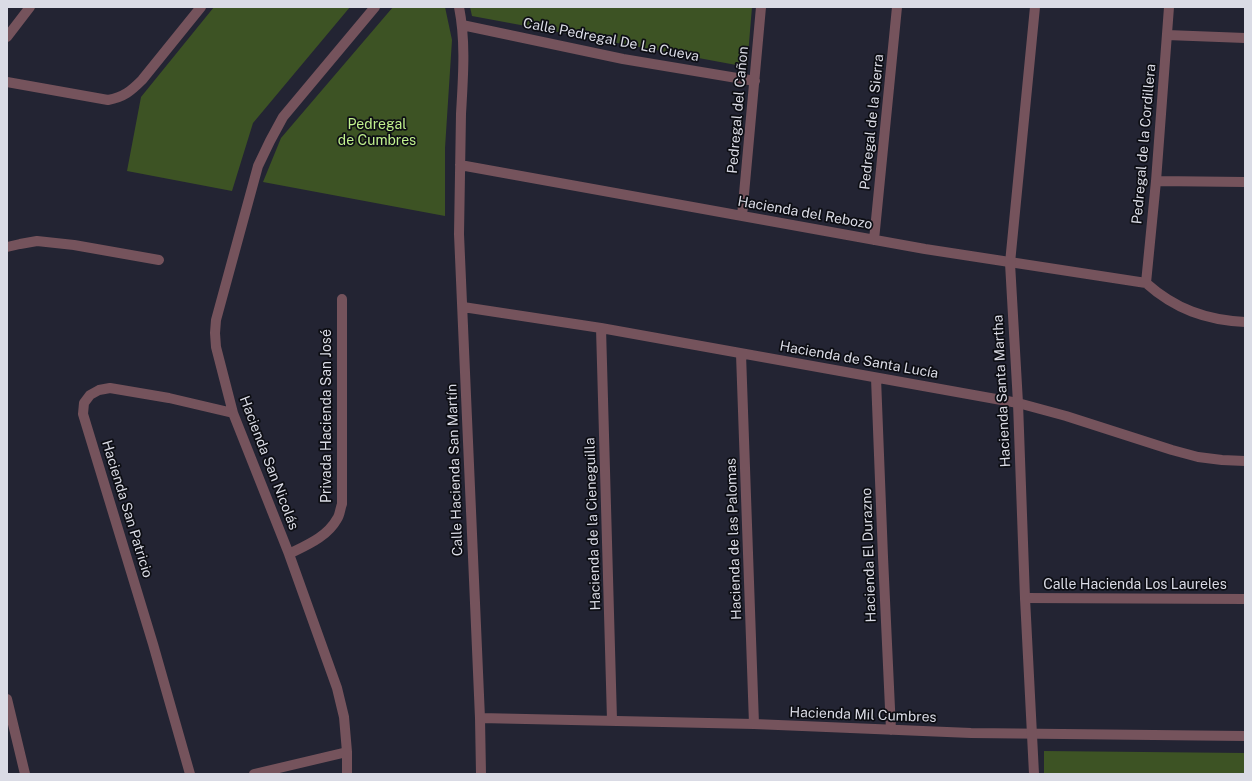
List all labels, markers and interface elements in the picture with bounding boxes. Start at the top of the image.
street label: Calle Pedregal De La Cueva [522,15,700,65]
street label: Pedregal del Cañon [724,46,752,174]
street label: Pedregal de la Sierra [857,53,887,191]
street label: Pedregal de la Cordillera [1129,63,1159,225]
park label: Pedregal de Cumbres [338,117,416,150]
street label: Hacienda del Rebozo [736,193,874,233]
street label: Hacienda Santa Martha [990,314,1014,468]
street label: Privada Hacienda San José [319,329,335,503]
street label: Hacienda de Santa Lucía [778,338,940,382]
street label: Calle Hacienda San Martín [444,384,466,556]
street label: Hacienda San Nicolás [236,394,302,532]
street label: Hacienda de la Cieneguilla [582,437,604,611]
street label: Hacienda San Patricio [98,438,156,580]
street label: Hacienda de las Palomas [723,458,745,620]
street label: Hacienda El Durazno [858,487,880,623]
street label: Calle Hacienda Los Laureles [1043,577,1227,593]
street label: Hacienda Mil Cumbres [789,704,937,726]

